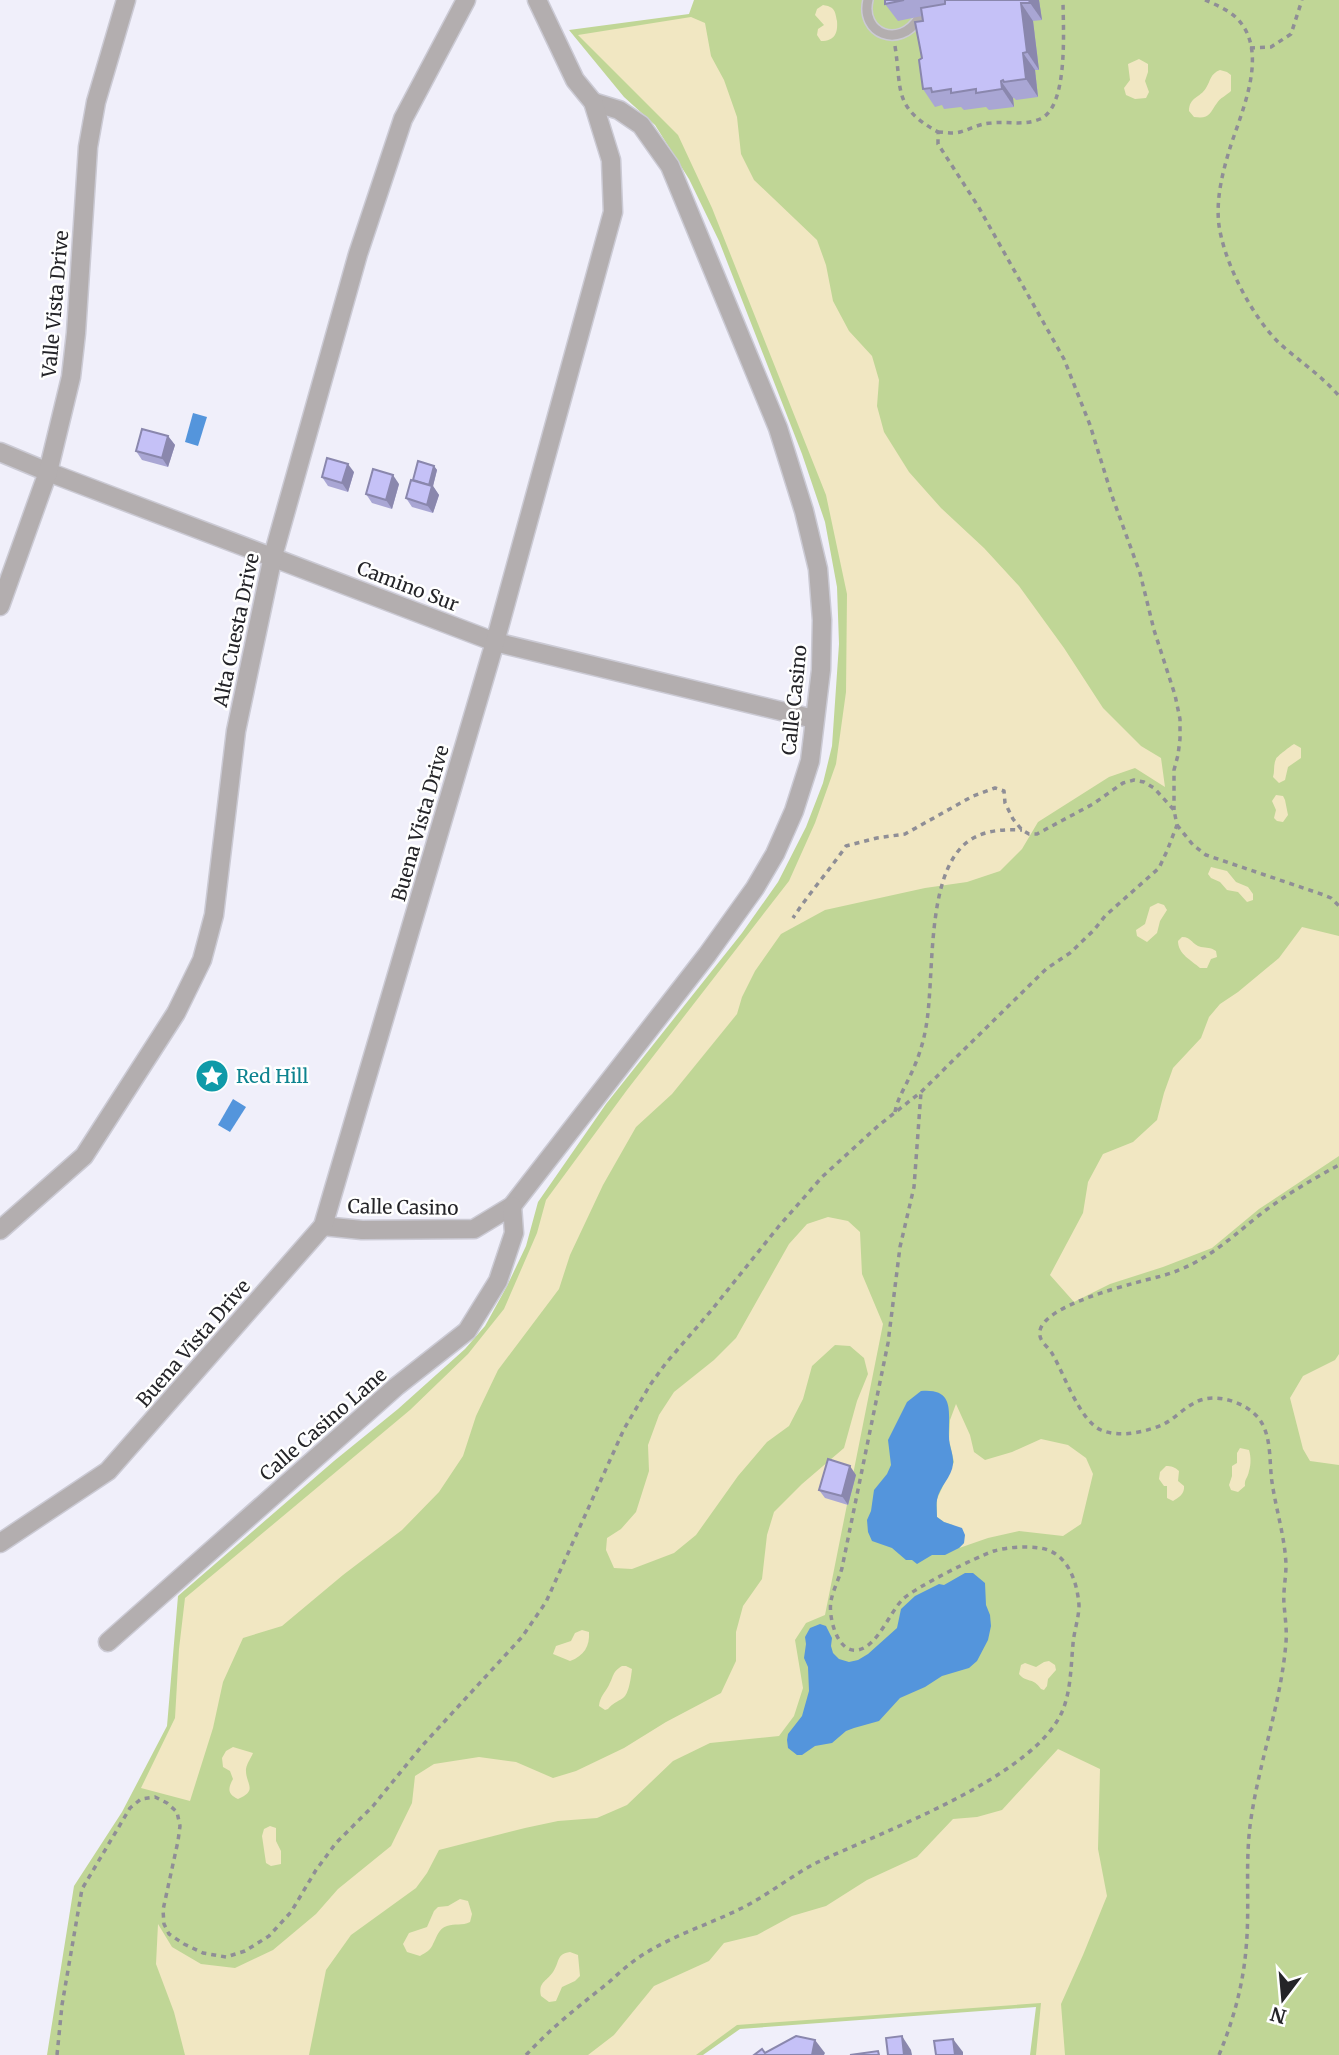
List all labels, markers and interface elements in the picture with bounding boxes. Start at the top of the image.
street label: Valle Vista Drive [37,229,73,380]
street label: Alta Cuesta Drive [208,551,264,710]
street label: Camino Sur [354,556,463,617]
street label: Calle Casino [776,644,812,756]
street label: Buena Vista Drive [386,742,454,904]
place icon: Red Hill [193,1057,231,1095]
place label: Red Hill [236,1064,308,1088]
street label: Calle Casino [347,1194,459,1220]
street label: Buena Vista Drive [131,1274,255,1412]
street label: Calle Casino Lane [255,1362,391,1486]
north arrow [1248,1964,1318,2034]
text: N [1268,2002,1289,2029]

